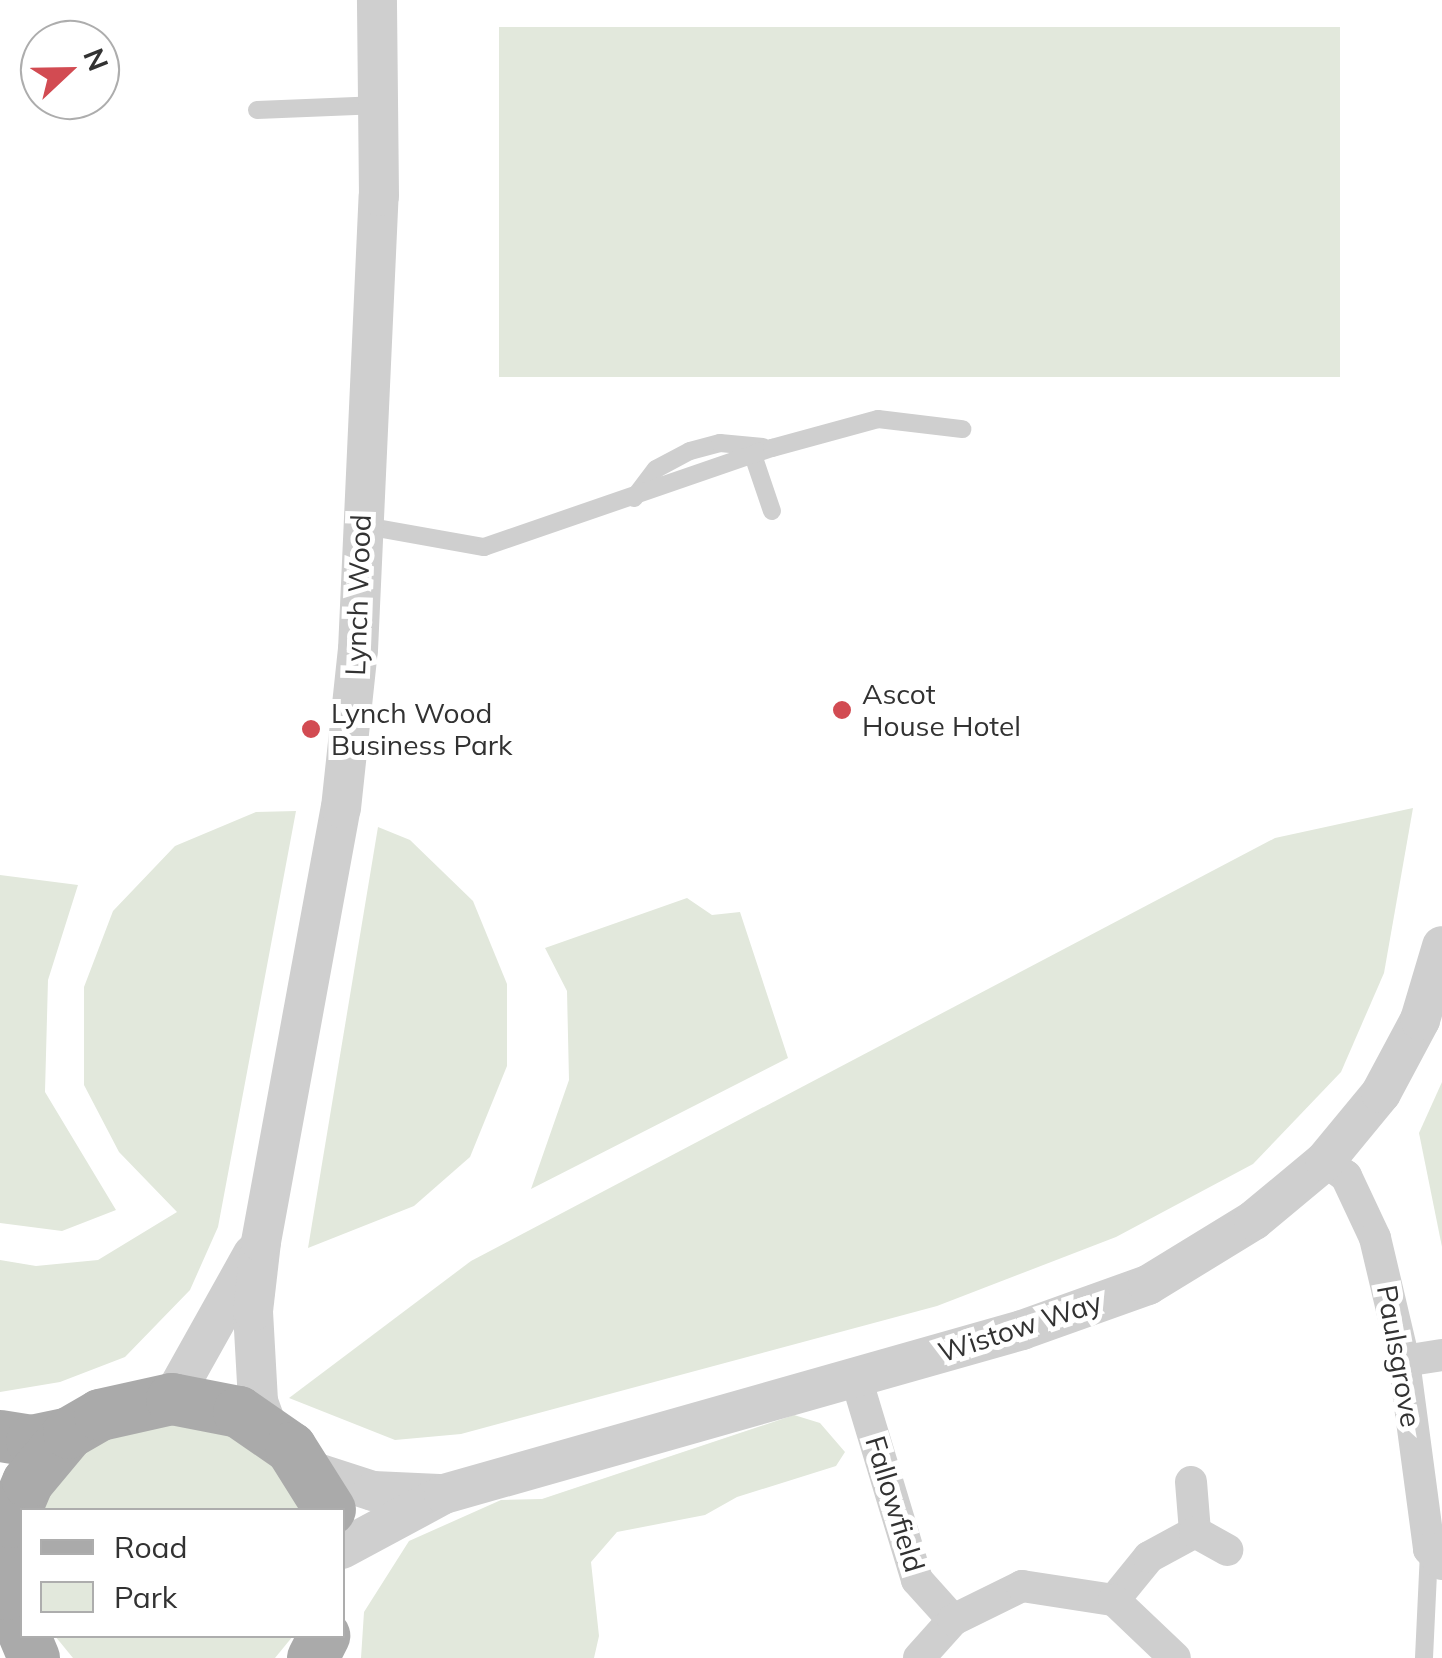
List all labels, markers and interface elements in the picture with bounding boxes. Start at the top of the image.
north arrow [20,20,120,120]
text: N [76,43,117,76]
street label: Lynch Wood [338,514,378,676]
place label: Ascot House Hotel [862,677,1021,743]
place label: Lynch Wood Business Park [331,696,512,762]
marker: Ascot House Hotel [831,699,853,721]
marker: Lynch Wood Business Park [300,718,322,740]
street label: Paulsgrove [1370,1282,1428,1430]
street label: Wistow Way [934,1285,1106,1369]
street label: Fallowfield [858,1432,932,1576]
legend [20,1508,345,1638]
text: Road [114,1528,188,1566]
text: Park [114,1578,177,1616]

